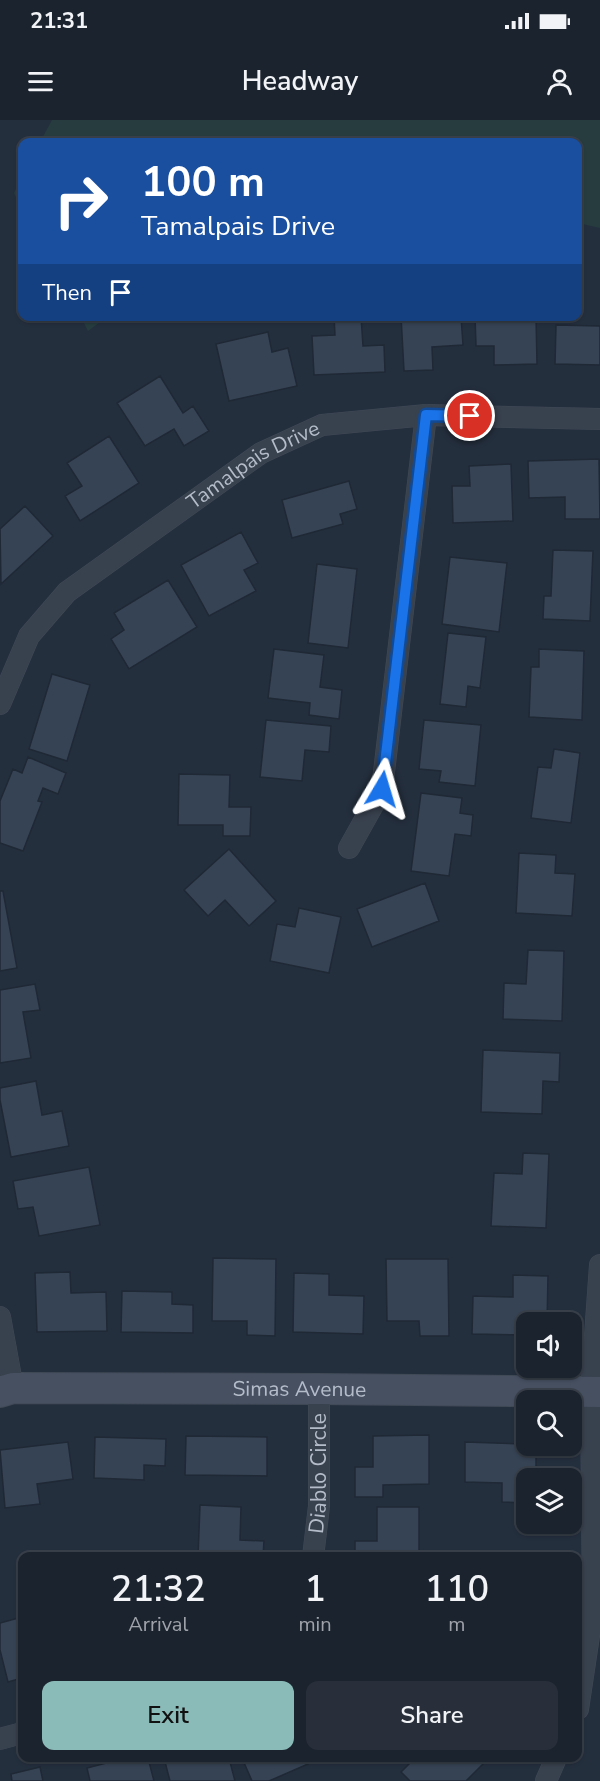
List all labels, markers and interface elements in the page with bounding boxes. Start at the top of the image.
text: 21:31 [30,6,88,36]
text: Headway [242,63,358,100]
icon: menu [24,65,57,98]
icon: person [543,65,576,98]
text: 100 m [141,154,265,211]
icon: right [42,162,120,240]
text: Tamalpais Drive [141,208,335,245]
icon: arrive [104,276,137,309]
text: Then [42,278,92,308]
pin [444,390,495,441]
icon: arrive [453,399,486,432]
street label: Tamalpais Drive [181,414,324,516]
position arrow [350,757,414,821]
map controls [516,1312,582,1534]
button: sound [516,1312,582,1378]
street label: Simas Avenue [232,1375,367,1404]
button: search [516,1390,582,1456]
street label: Diablo Circle [302,1413,333,1535]
button: layers [516,1468,582,1534]
text: 21:32 [111,1565,206,1614]
text: 1 [304,1565,326,1614]
text: 110 [424,1565,489,1614]
text: Arrival [128,1611,188,1638]
text: min [299,1611,332,1638]
text: m [448,1611,465,1638]
button: Exit [42,1681,294,1750]
button: Share [306,1681,558,1750]

